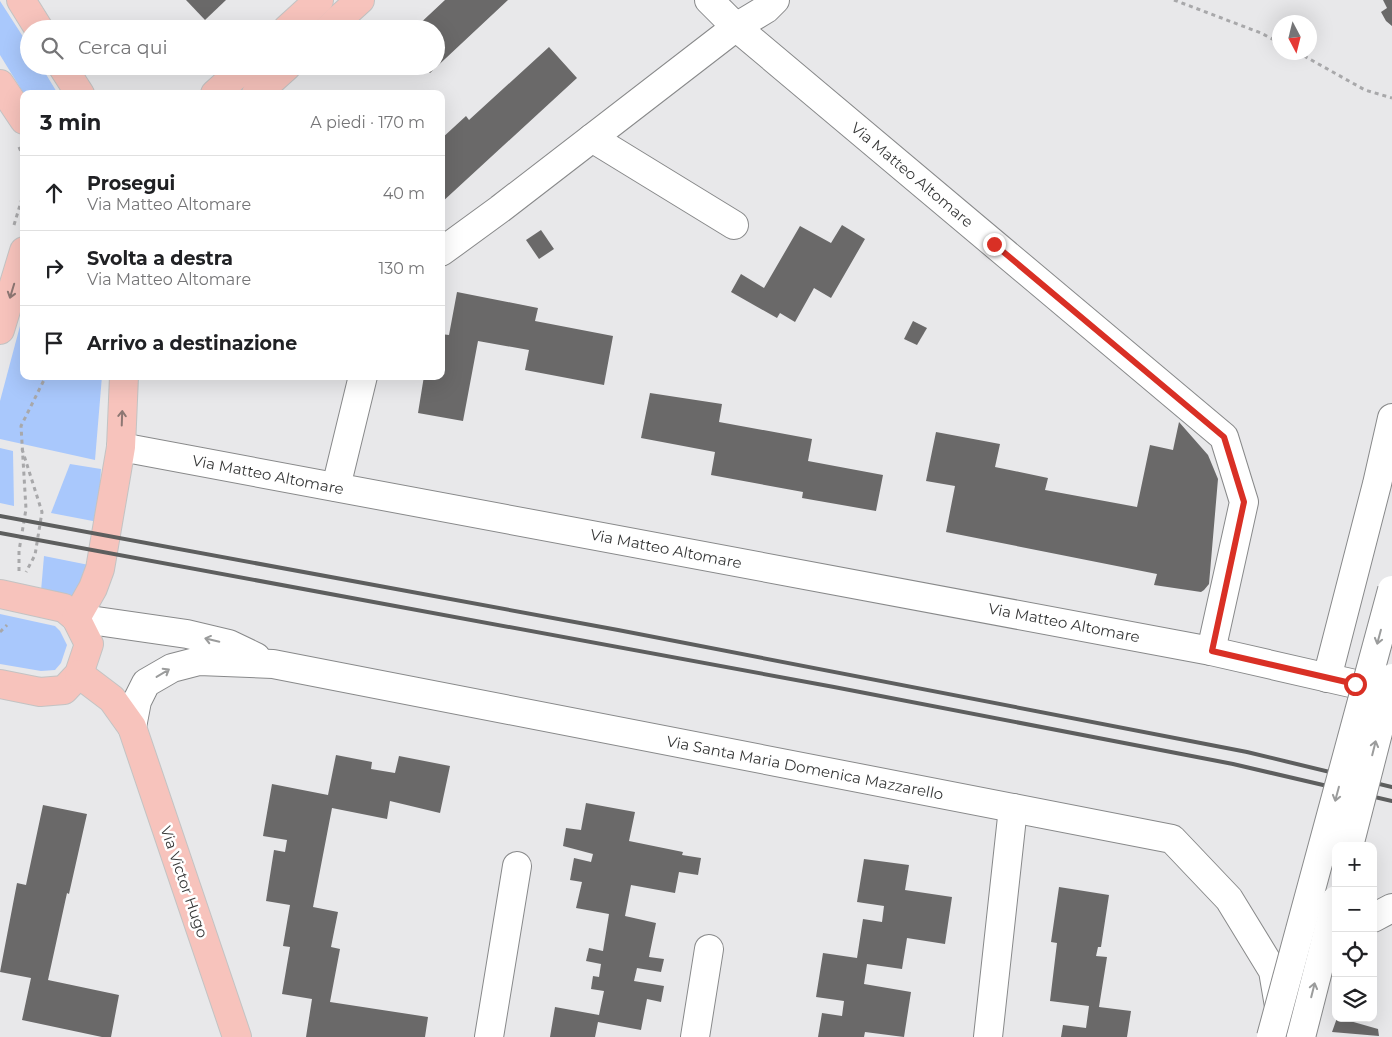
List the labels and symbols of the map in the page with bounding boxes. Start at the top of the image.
north arrow [1272,15,1317,60]
street label: Via Matteo Altomare [847,118,977,231]
route end [983,233,1006,256]
one-way arrow [7,282,16,298]
one-way arrow [117,411,127,427]
street label: Via Matteo Altomare [191,451,345,499]
street label: Via Matteo Altomare [589,525,743,573]
street label: Via Matteo Altomare [987,599,1141,647]
one-way arrow [1374,628,1384,644]
one-way arrow [204,635,220,644]
one-way arrow [155,668,169,678]
route start [1344,673,1367,696]
street label: Via Santa Maria Domenica Mazzarello [665,731,945,804]
one-way arrow [1370,740,1379,756]
one-way arrow [1331,785,1341,801]
street label: Via Victor Hugo [156,823,212,940]
one-way arrow [1309,982,1318,998]

